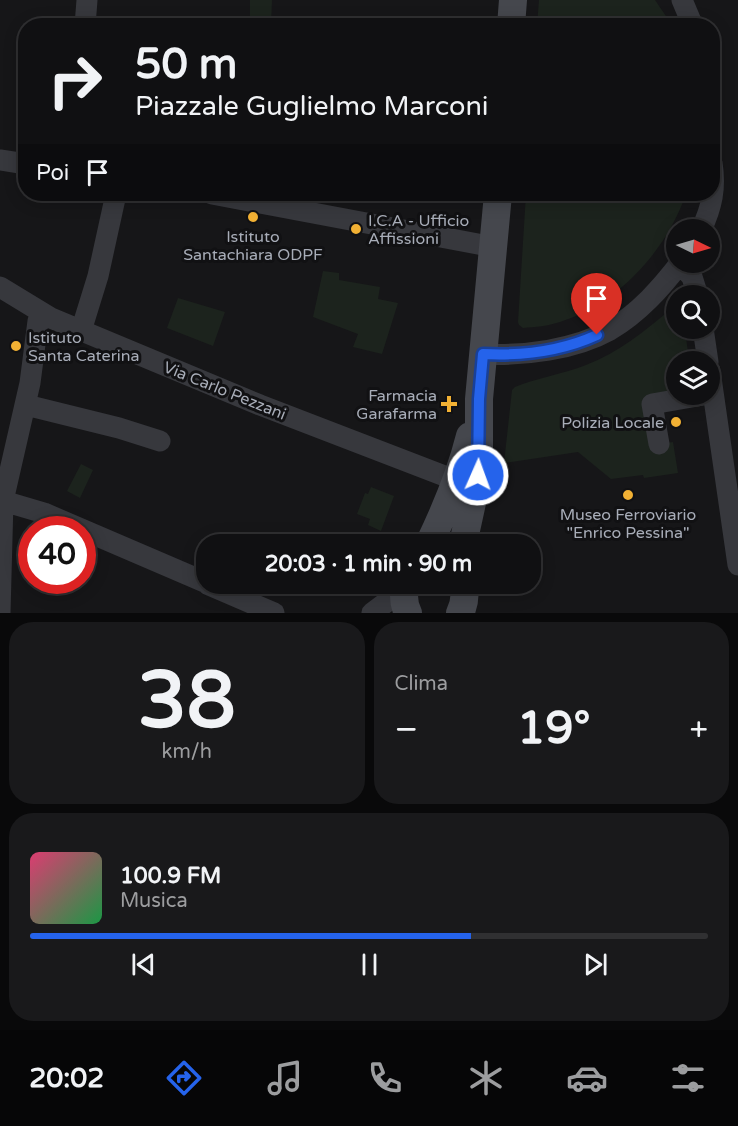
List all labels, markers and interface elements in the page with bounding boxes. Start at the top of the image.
text: 50 m [135,39,237,90]
icon: right [36,42,114,120]
text: Piazzale Guglielmo Marconi [135,90,489,123]
icon: arrive [81,156,114,189]
text: Poi [36,160,69,186]
marker: Istituto Santachiara ODPF [246,210,260,224]
place label: I.C.A - Ufficio Affissioni [368,211,469,249]
north arrow [666,219,720,273]
map controls [666,219,720,405]
marker: I.C.A - Ufficio Affissioni [349,222,363,236]
place label: Istituto Santachiara ODPF [183,227,323,265]
pin [571,273,622,335]
icon: arrive [580,282,613,315]
button: search [666,285,720,339]
place label: Istituto Santa Caterina [28,328,140,366]
marker: Istituto Santa Caterina [9,339,23,353]
button: layers [666,351,720,405]
street label: Via Carlo Pezzani [160,357,289,425]
place label: Farmacia Garafarma [356,386,437,424]
marker: Farmacia Garafarma [442,397,456,411]
place label: Polizia Locale [561,413,664,433]
marker: Polizia Locale [669,415,683,429]
position arrow [446,443,510,507]
marker: Museo Ferroviario "Enrico Pessina" [621,488,635,502]
place label: Museo Ferroviario "Enrico Pessina" [560,505,696,543]
speed limit sign: 40 [18,516,96,594]
text: 20:03 · 1 min · 90 m [265,551,472,577]
text: 38 [138,654,236,748]
text: Clima [395,672,448,696]
text: 19° [517,702,590,756]
text: − [395,710,418,749]
text: + [689,710,708,749]
text: km/h [162,740,212,764]
text: 100.9 FM [120,863,221,889]
text: Musica [120,889,188,913]
icon: previous [127,948,160,981]
icon: pause [353,948,386,981]
icon: next [579,948,612,981]
icon: directions [163,1057,205,1099]
icon: music [264,1057,306,1099]
icon: phone [364,1057,406,1099]
icon: climate [465,1057,507,1099]
icon: car [566,1057,608,1099]
icon: filters [667,1057,709,1099]
text: 20:02 [29,1062,104,1095]

